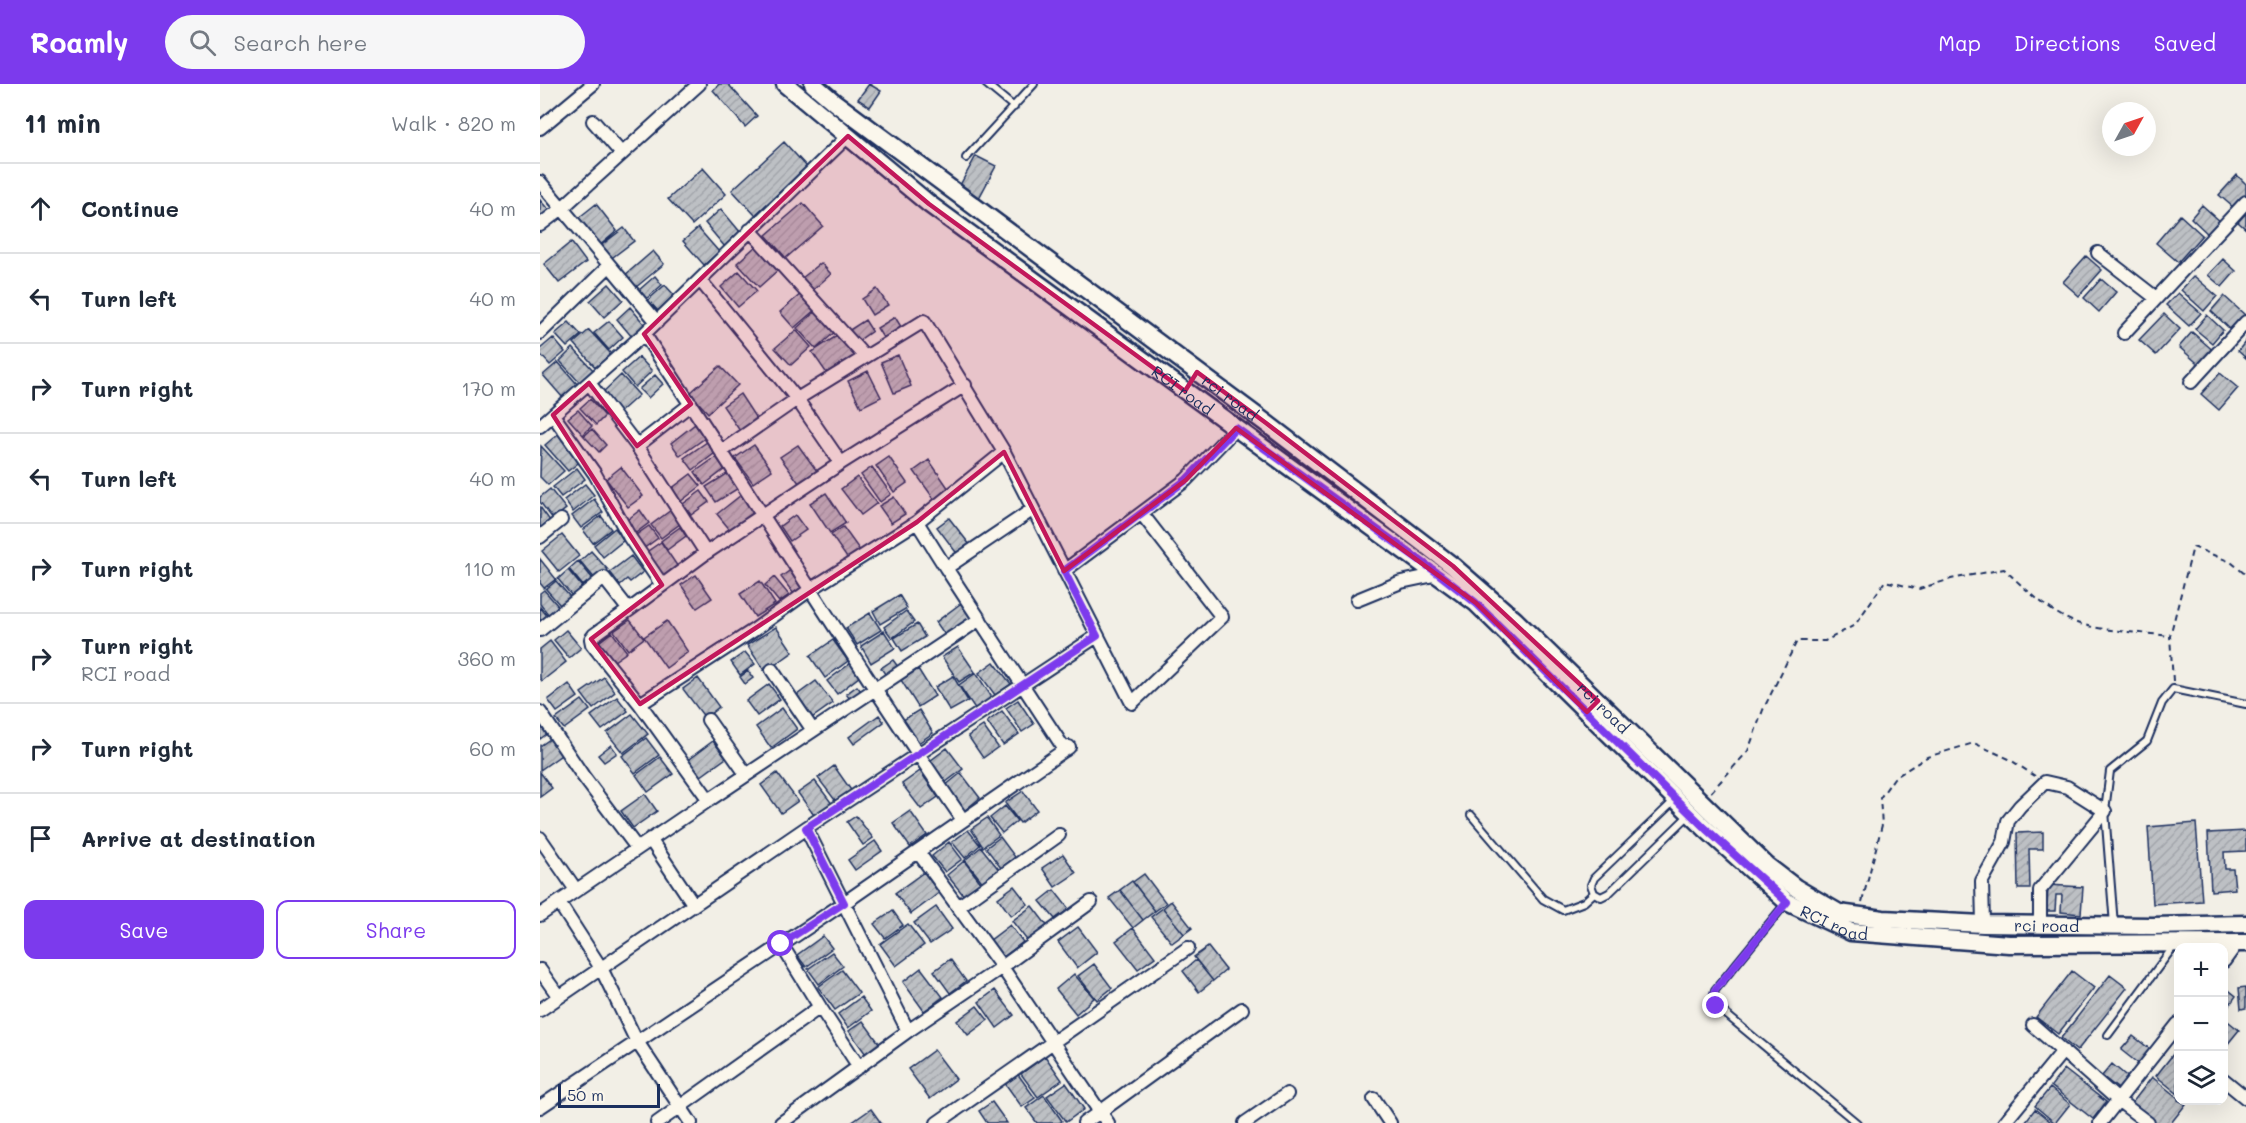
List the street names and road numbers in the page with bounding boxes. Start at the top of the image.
street label: RCI road [1148,360,1218,419]
street label: rci road [1198,369,1263,425]
street label: rci road [1573,677,1635,737]
street label: RCI road [1797,899,1869,944]
street label: rci road [2014,914,2079,936]

